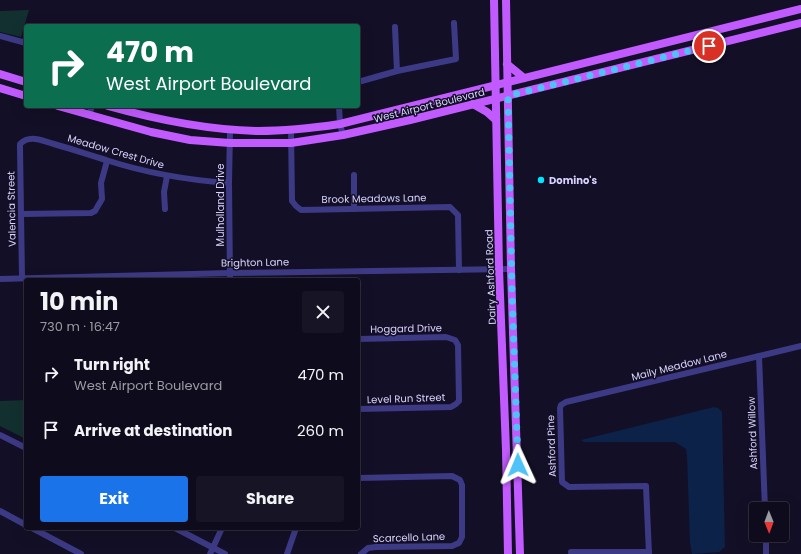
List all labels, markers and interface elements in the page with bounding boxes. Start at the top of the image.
pin [692,29,726,63]
text: 470 m [106,33,194,72]
icon: arrive [698,35,720,57]
icon: right [40,40,92,92]
text: West Airport Boulevard [106,71,311,96]
street label: West Airport Boulevard [372,84,486,127]
street label: Meadow Crest Drive [66,131,166,172]
street label: Mulholland Drive [213,164,228,246]
street label: Valencia Street [3,171,20,247]
place label: Domino's [549,173,597,188]
marker: Domino's [536,175,546,185]
street label: Brook Meadows Lane [321,190,427,207]
street label: Dairy Ashford Road [481,229,500,325]
street label: Brighton Lane [221,254,289,271]
text: 10 min [40,285,118,318]
button: close [302,291,344,333]
text: 730 m · 16:47 [40,317,120,336]
street label: Hoggard Drive [370,320,442,337]
street label: Maily Meadow Lane [630,346,728,385]
text: Turn right [74,354,150,375]
icon: right [40,363,62,385]
text: 470 m [297,364,344,385]
text: West Airport Boulevard [74,376,222,395]
street label: Level Run Street [367,390,446,407]
street label: Ashford Willow [744,395,761,470]
street label: Ashford Pine [543,415,560,477]
icon: arrive [40,419,62,441]
text: Arrive at destination [74,420,232,441]
text: 260 m [297,420,344,441]
position arrow [497,444,539,486]
button: Exit [40,476,188,522]
button: Share [196,476,344,522]
north arrow [749,502,789,542]
map controls [749,502,789,542]
street label: Scarcello Lane [373,529,445,546]

